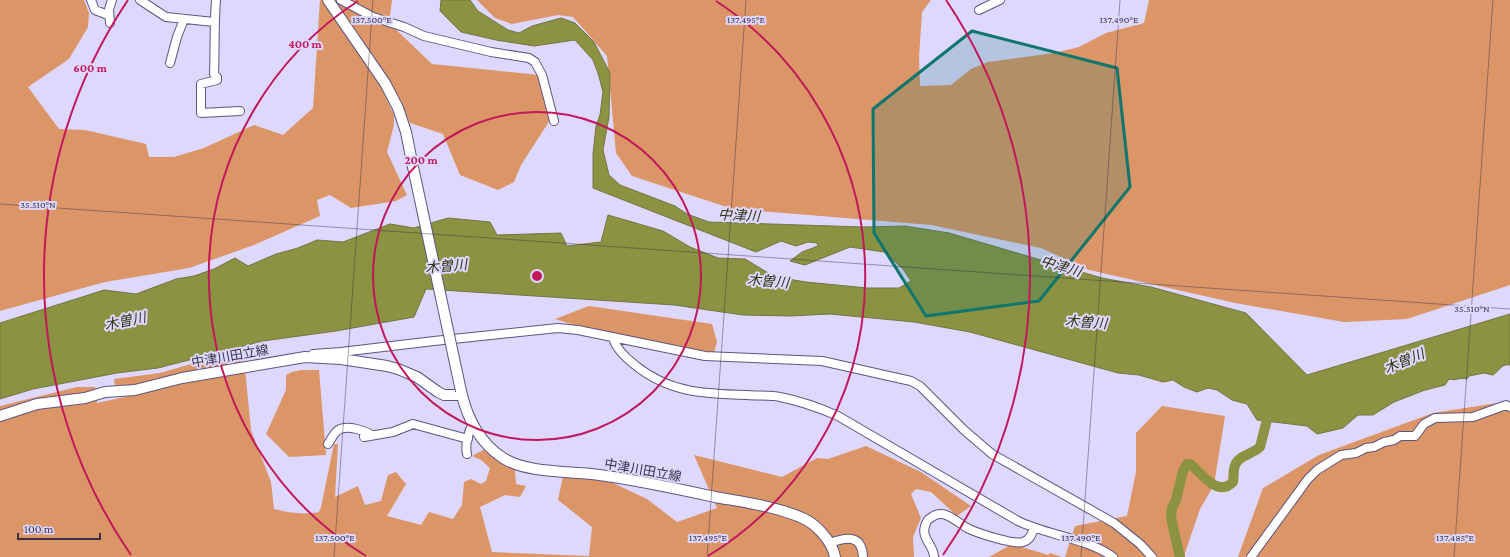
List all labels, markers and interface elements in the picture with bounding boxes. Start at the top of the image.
text: 137.500°E [352,14,392,25]
text: 137.495°E [727,14,765,25]
text: 137.490°E [1100,14,1139,25]
text: 400 m [288,37,323,51]
text: 600 m [73,61,108,75]
text: 200 m [404,153,438,167]
text: 35.510°N [20,199,56,210]
water label: 中津川 [718,206,762,224]
water label: 中津川 [1039,252,1085,280]
water label: 木曽川 [424,256,470,276]
centre of rings [530,269,544,283]
water label: 木曽川 [746,271,792,291]
text: 35.510°N [1454,303,1490,314]
water label: 木曽川 [103,308,149,333]
water label: 木曽川 [1064,313,1110,332]
street label: 中津川田立線 [190,342,270,370]
water label: 木曽川 [1382,345,1428,377]
street label: 中津川田立線 [603,456,683,484]
scale bar [18,515,100,541]
text: 100 m [24,522,54,536]
text: 137.500°E [315,532,355,543]
text: 137.495°E [689,532,727,543]
text: 137.490°E [1062,532,1101,543]
text: 137.485°E [1436,532,1475,543]

